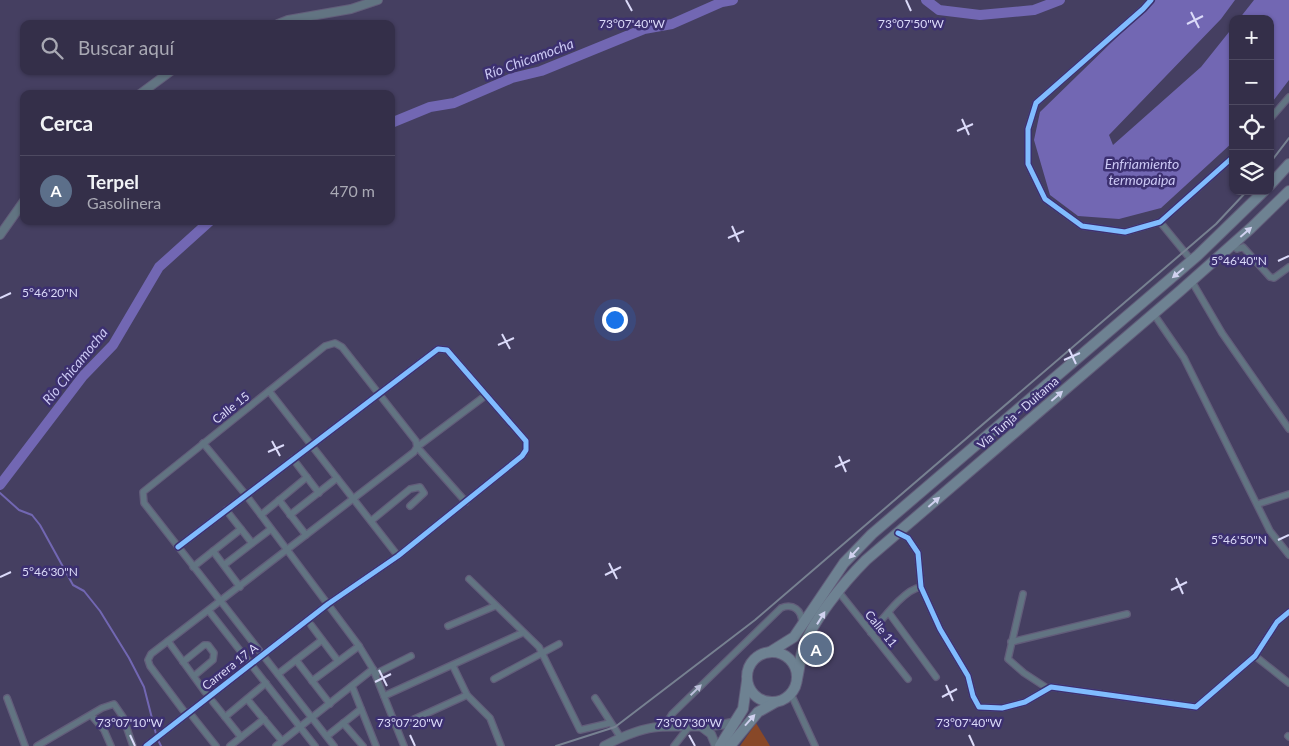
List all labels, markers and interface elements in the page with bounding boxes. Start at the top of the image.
map controls [1229,15,1274,195]
button: + [1229,15,1274,60]
text: 73°07'40"W [599,16,666,31]
text: 73°07'50"W [878,16,945,31]
search box [20,20,395,75]
icon: search [38,34,66,62]
water label: Río Chicamocha [482,34,576,83]
text: Buscar aquí [78,36,174,59]
button: − [1229,60,1274,105]
button: locate [1229,105,1274,150]
text: Cerca [40,110,93,135]
button: layers [1229,150,1274,195]
water label: Enfriamiento termopaipa [1105,155,1179,188]
text: Terpel [87,170,139,193]
text: A [50,181,62,200]
text: 470 m [330,181,375,200]
text: Gasolinera [87,193,161,212]
one-way arrow [1239,227,1252,238]
text: 5°46'40"N [1211,253,1267,268]
one-way arrow [1172,267,1185,278]
text: 5°46'20"N [22,285,78,300]
your location [602,307,628,333]
water label: Río Chicamocha [38,324,111,407]
street label: Vía Tunja - Duitama [974,373,1061,452]
street label: Calle 15 [209,388,252,427]
one-way arrow [1050,390,1062,402]
one-way arrow [927,497,940,508]
text: 5°46'50"N [1211,532,1267,547]
one-way arrow [848,546,860,558]
text: 5°46'30"N [22,564,78,579]
street label: Calle 11 [862,607,901,650]
one-way arrow [816,611,826,624]
pin: A [800,630,832,668]
street label: Carrera 17 A [199,640,261,693]
one-way arrow [690,684,702,696]
one-way arrow [744,714,756,726]
text: 73°07'10"W [97,715,164,730]
text: 73°07'20"W [377,715,444,730]
text: 73°07'30"W [656,715,723,730]
text: 73°07'40"W [936,715,1003,730]

